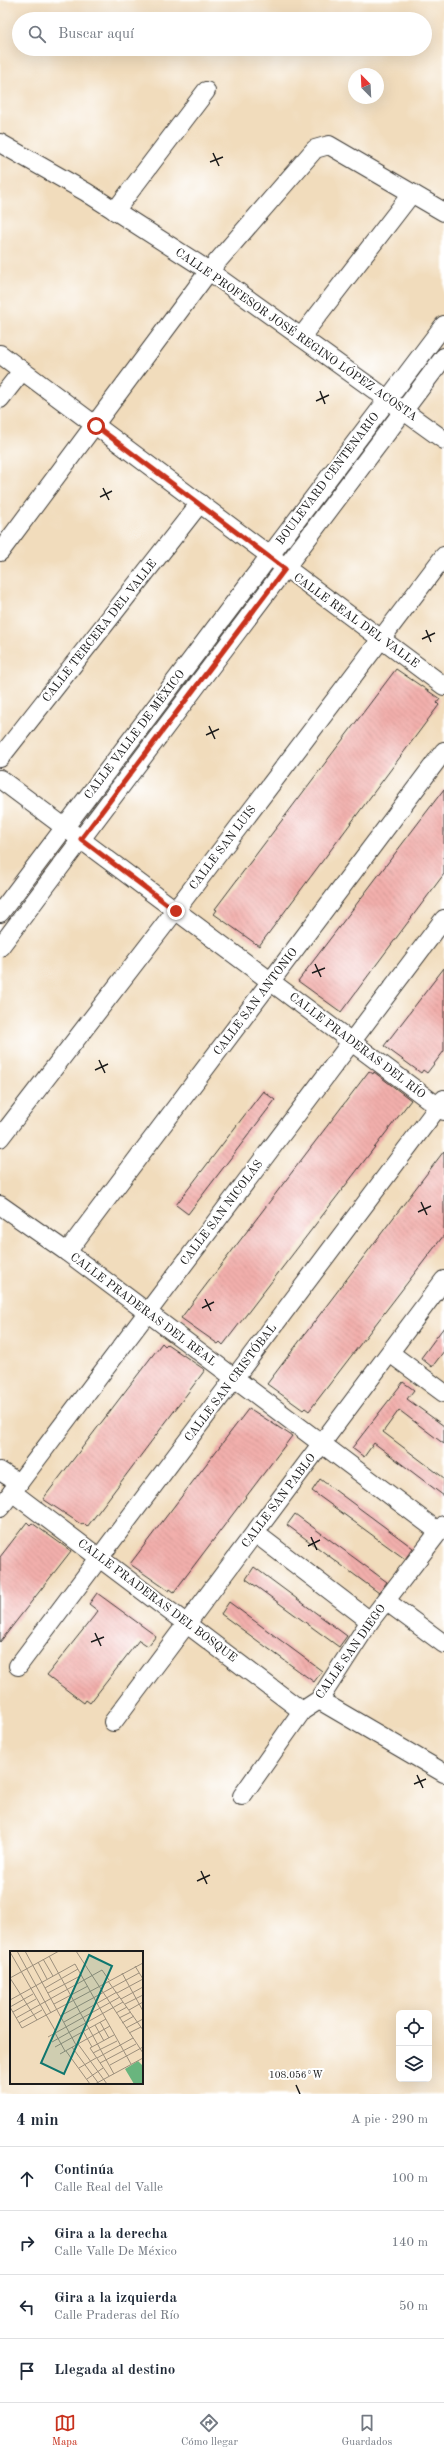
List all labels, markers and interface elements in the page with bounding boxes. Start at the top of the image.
search box [12,12,432,56]
icon: search [26,23,48,45]
text: Buscar aquí [58,27,134,42]
north arrow [348,68,384,104]
street label: CALLE PROFESOR JOSÉ REGINO LÓPEZ ACOSTA [173,243,421,424]
street label: BOULEVARD CENTENARIO [274,411,382,547]
route start [87,417,105,435]
street label: CALLE TERCERA DEL VALLE [41,557,159,705]
street label: CALLE REAL DEL VALLE [291,572,421,670]
street label: CALLE VALLE DE MÉXICO [80,666,187,802]
street label: CALLE SAN LUIS [187,804,259,892]
route end [167,902,185,920]
street label: CALLE SAN ANTONIO [212,946,300,1058]
street label: CALLE PRADERAS DEL RÍO [287,989,429,1101]
street label: CALLE SAN NICOLÁS [176,1156,265,1268]
street label: CALLE PRADERAS DEL REAL [68,1251,218,1369]
street label: CALLE SAN CRISTÓBAL [180,1319,279,1444]
street label: CALLE SAN PABLO [240,1452,318,1550]
street label: CALLE PRADERAS DEL BOSQUE [75,1537,239,1665]
street label: CALLE SAN DIEGO [314,1602,388,1702]
inset map [10,1951,143,2084]
map controls [396,2010,432,2082]
button: locate [396,2010,432,2046]
button: layers [396,2046,432,2082]
text: 108.056°W [269,2070,323,2080]
text: 4 min [16,2112,59,2129]
text: A pie · 290 m [351,2113,428,2126]
text: Continúa [54,2163,114,2178]
icon: ahead [16,2168,38,2190]
text: 100 m [391,2172,428,2185]
text: Calle Real del Valle [54,2181,163,2194]
text: Gira a la derecha [54,2227,168,2242]
icon: right [16,2232,38,2254]
text: 140 m [391,2236,428,2249]
text: Calle Valle De México [54,2245,177,2258]
text: Gira a la izquierda [54,2291,177,2306]
icon: left [16,2296,38,2318]
text: 50 m [399,2300,428,2313]
text: Calle Praderas del Río [54,2309,179,2322]
icon: arrive [16,2360,38,2382]
text: Llegada al destino [54,2363,175,2378]
tab: Mapa [52,2412,78,2450]
tab: Cómo llegar [181,2412,238,2450]
tab: Guardados [341,2412,392,2450]

